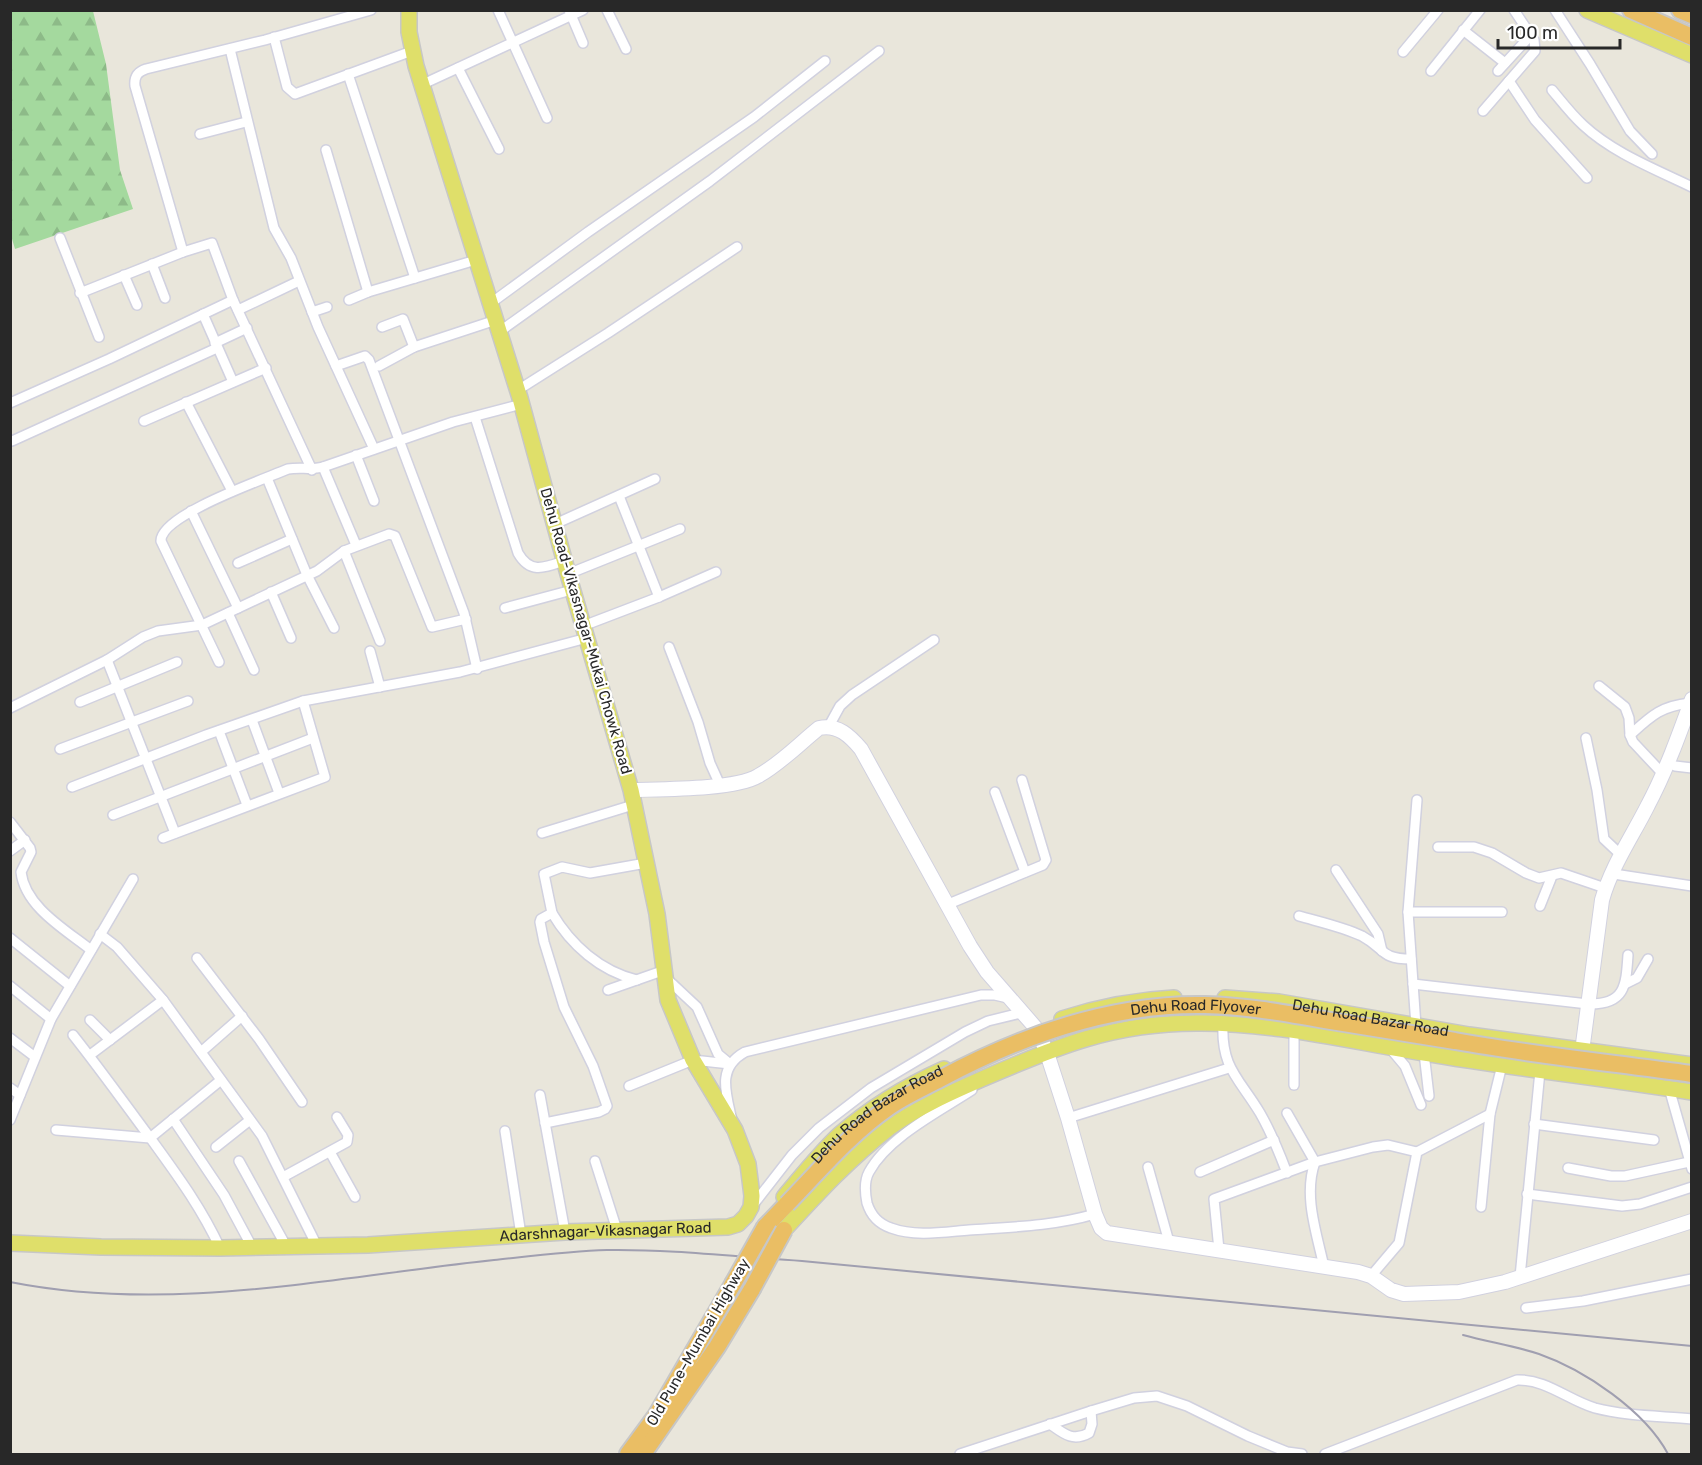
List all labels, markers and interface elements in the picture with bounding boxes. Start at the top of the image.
scale bar [1498,12,1620,50]
text: 100 m [1507,22,1558,44]
street label: Dehu Road-Vikasnagar-Mukai Chowk Road [536,486,636,776]
street label: Dehu Road Bazar Road [1291,995,1450,1040]
street label: Dehu Road Flyover [1129,996,1262,1019]
street label: Dehu Road Bazar Road [807,1062,946,1167]
street label: Adarshnagar-Vikasnagar Road [499,1219,712,1245]
street label: Old Pune–Mumbai Highway [643,1255,753,1429]

